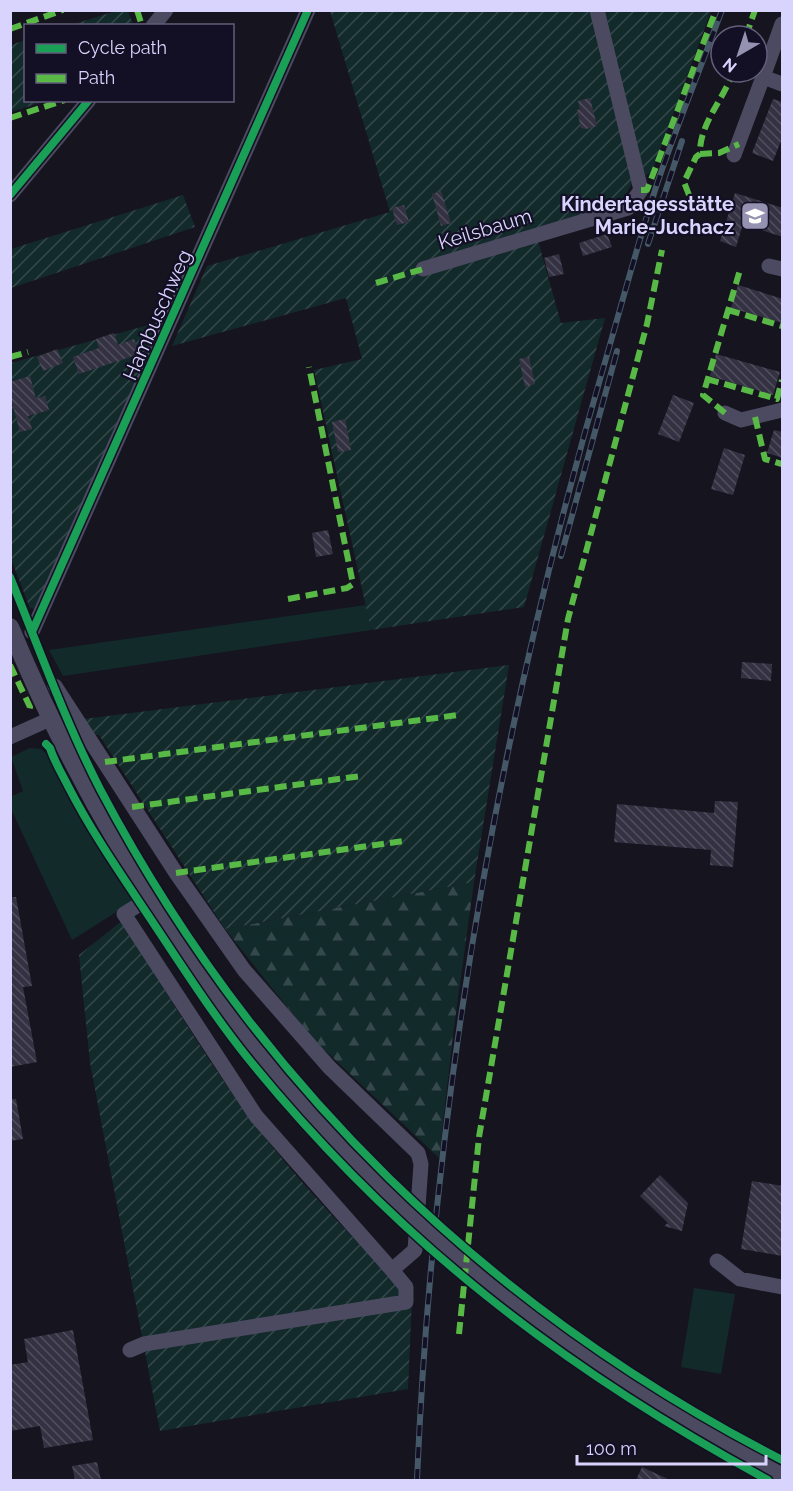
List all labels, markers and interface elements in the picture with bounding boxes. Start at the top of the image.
legend [24,24,234,102]
north arrow [709,24,769,84]
text: Cycle path [78,37,167,58]
text: N [719,54,741,76]
text: Path [78,67,115,88]
place label: Kindertagesstätte Marie-Juchacz [561,192,734,239]
school or university icon: Kindertagesstätte Marie-Juchacz [739,200,771,232]
street label: Keilsbaum [435,203,535,255]
street label: Hambuschweg [118,246,196,384]
scale bar [577,1428,766,1466]
text: 100 m [586,1438,637,1459]

